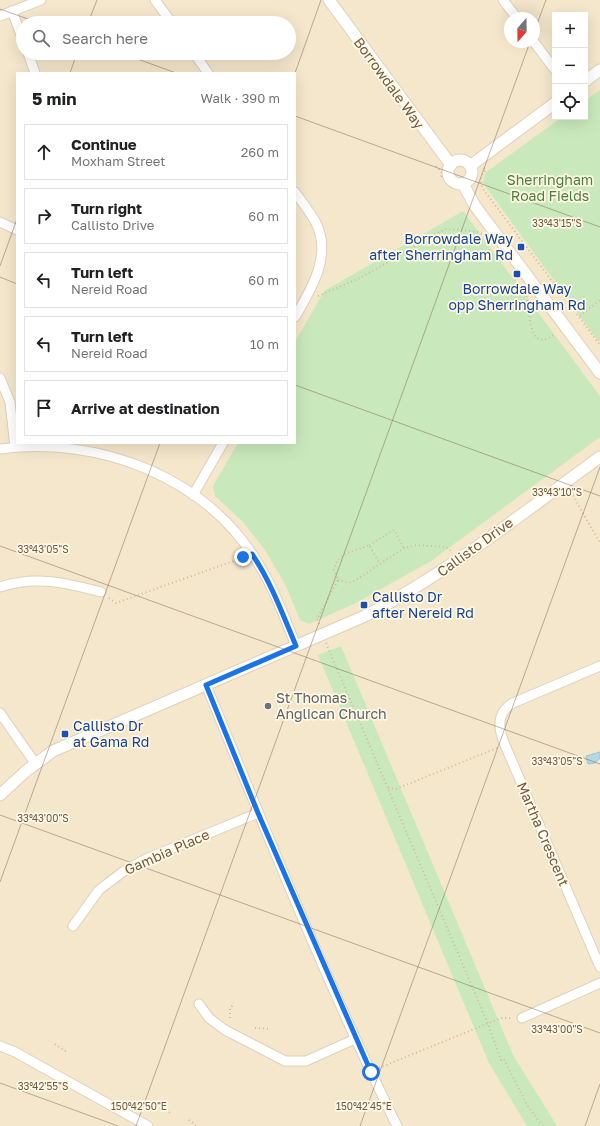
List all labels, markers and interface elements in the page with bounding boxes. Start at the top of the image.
north arrow [504,12,540,48]
map controls [552,12,588,120]
button: + [552,12,588,48]
search box [16,16,296,60]
icon: search [30,27,52,49]
text: Search here [62,29,148,47]
street label: Borrowdale Way [351,34,428,132]
button: − [552,48,588,84]
button: locate [552,84,588,120]
text: 5 min [32,88,76,109]
text: Walk · 390 m [201,90,280,106]
text: Continue [71,135,137,153]
icon: ahead [33,141,55,163]
text: 260 m [241,144,279,160]
text: Moxham Street [71,153,165,169]
park label: Sherringham Road Fields [507,171,593,204]
text: Turn right [71,199,142,217]
icon: right [33,205,55,227]
text: 60 m [248,208,279,224]
text: Callisto Drive [71,217,154,233]
text: 33°43'15"S [532,217,582,229]
place label: Borrowdale Way after Sherringham Rd [369,230,513,263]
marker: Borrowdale Way after Sherringham Rd [516,242,526,252]
text: Turn left [71,263,133,281]
icon: left [33,269,55,291]
marker: Borrowdale Way opp Sherringham Rd [512,269,522,279]
text: 60 m [248,272,279,288]
place label: Borrowdale Way opp Sherringham Rd [448,280,586,313]
text: Nereid Road [71,281,147,297]
text: Turn left [71,327,133,345]
icon: left [33,333,55,355]
text: 10 m [250,336,279,352]
text: Nereid Road [71,345,147,361]
icon: arrive [33,397,55,419]
text: Arrive at destination [71,399,220,417]
text: 33°43'10"S [532,486,582,498]
street label: Callisto Drive [433,513,516,580]
text: 33°43'05"S [17,543,69,555]
route end [234,548,252,566]
place label: Callisto Dr after Nereid Rd [372,588,474,621]
marker: Callisto Dr after Nereid Rd [359,600,369,610]
place label: St Thomas Anglican Church [276,689,387,722]
marker: St Thomas Anglican Church [263,701,273,711]
place label: Callisto Dr at Gama Rd [73,717,149,750]
marker: Callisto Dr at Gama Rd [60,729,70,739]
text: 33°43'05"S [531,755,583,767]
street label: Martha Crescent [514,779,573,888]
text: 33°43'00"S [17,812,69,824]
street label: Gambia Place [122,825,212,878]
text: 33°43'00"S [531,1023,583,1035]
route start [362,1063,380,1081]
text: 33°42'55"S [18,1080,68,1092]
text: 150°42'50"E [111,1100,167,1112]
text: 150°42'45"E [336,1100,392,1112]

